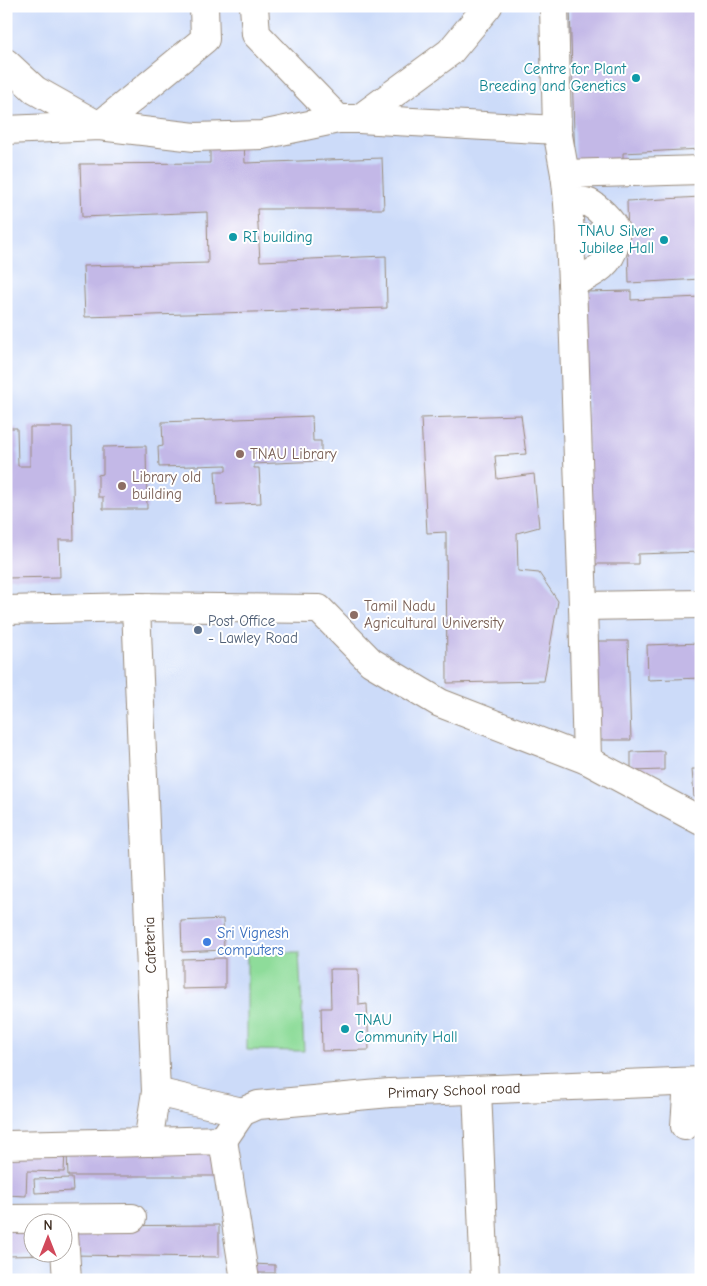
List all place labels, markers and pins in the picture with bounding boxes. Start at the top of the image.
place label: Centre for Plant Breeding and Genetics [479,60,627,95]
marker: Centre for Plant Breeding and Genetics [630,72,642,84]
place label: TNAU Silver Jubilee Hall [578,222,654,257]
place label: RI building [243,228,313,246]
marker: RI building [227,231,239,243]
marker: TNAU Silver Jubilee Hall [658,234,670,246]
place label: TNAU Library [250,445,337,463]
marker: TNAU Library [234,448,246,460]
place label: Library old building [132,468,201,503]
marker: Library old building [116,480,128,492]
place label: Tamil Nadu Agricultural University [364,597,504,632]
marker: Tamil Nadu Agricultural University [348,609,360,621]
place label: Post Office - Lawley Road [208,612,298,647]
marker: Post Office - Lawley Road [192,624,204,636]
place label: Sri Vignesh computers [217,924,289,959]
marker: Sri Vignesh computers [201,936,213,948]
place label: TNAU Community Hall [355,1011,457,1046]
marker: TNAU Community Hall [339,1023,351,1035]

